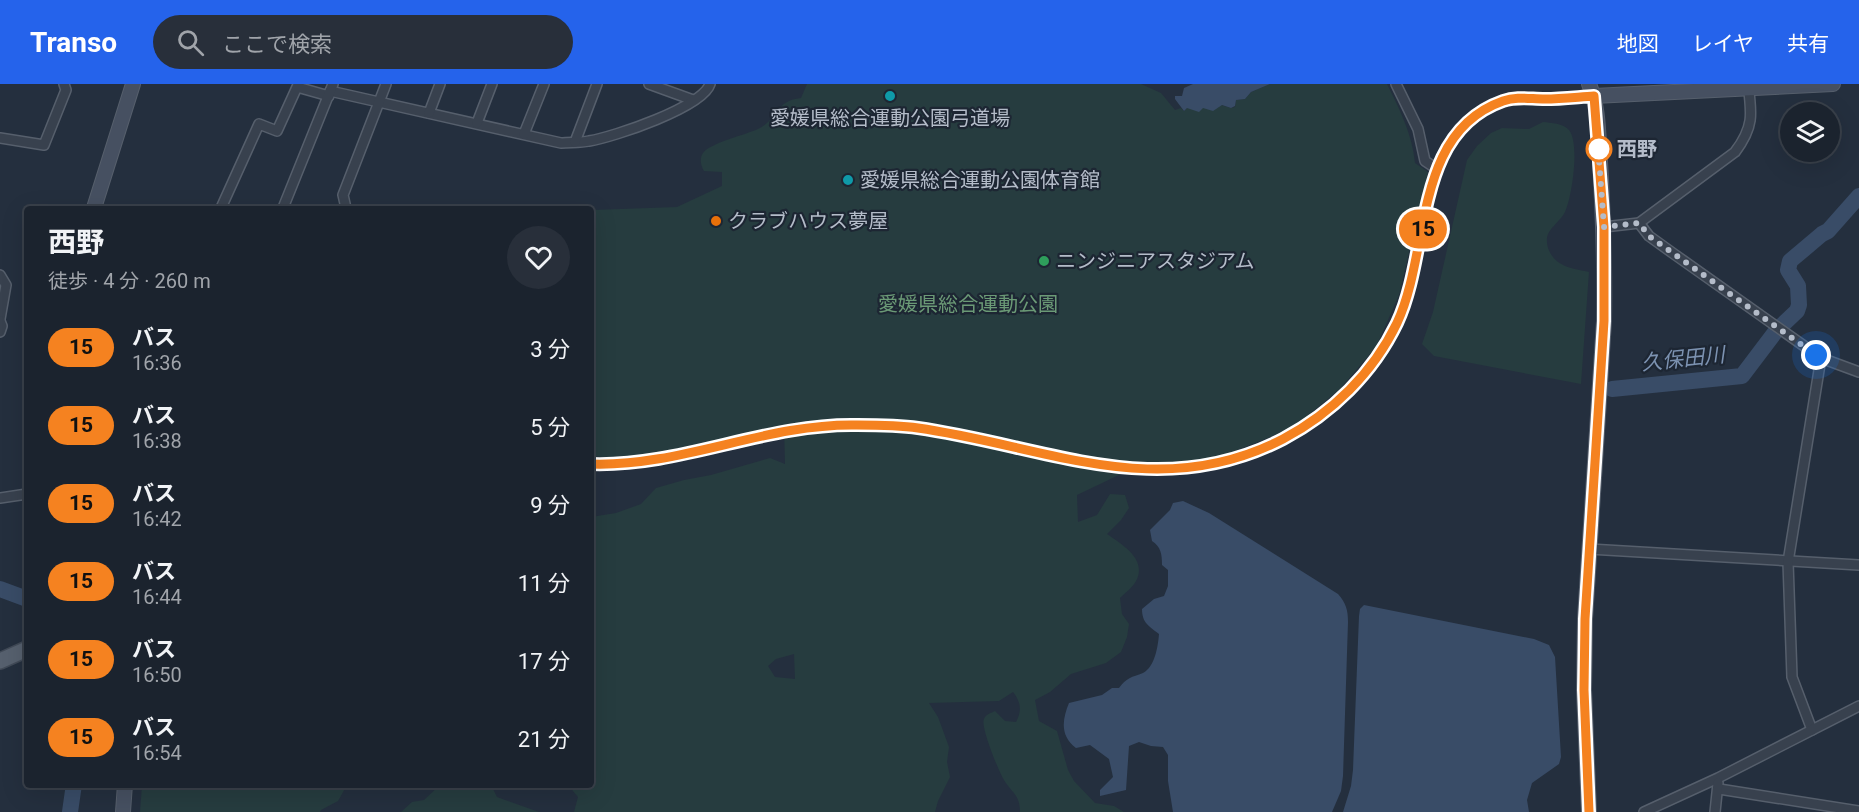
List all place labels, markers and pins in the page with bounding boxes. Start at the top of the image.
marker: 愛媛県総合運動公園弓道場 [883,89,897,103]
place label: 愛媛県総合運動公園弓道場 [770,106,1010,130]
marker: 西野 [1586,136,1612,162]
place label: 西野 [1617,137,1657,161]
place label: 愛媛県総合運動公園体育館 [860,168,1100,192]
marker: 愛媛県総合運動公園体育館 [841,173,855,187]
place label: クラブハウス夢屋 [728,209,888,233]
marker: クラブハウス夢屋 [709,214,723,228]
place label: ニンジニアスタジアム [1056,249,1255,273]
marker: ニンジニアスタジアム [1037,254,1051,268]

